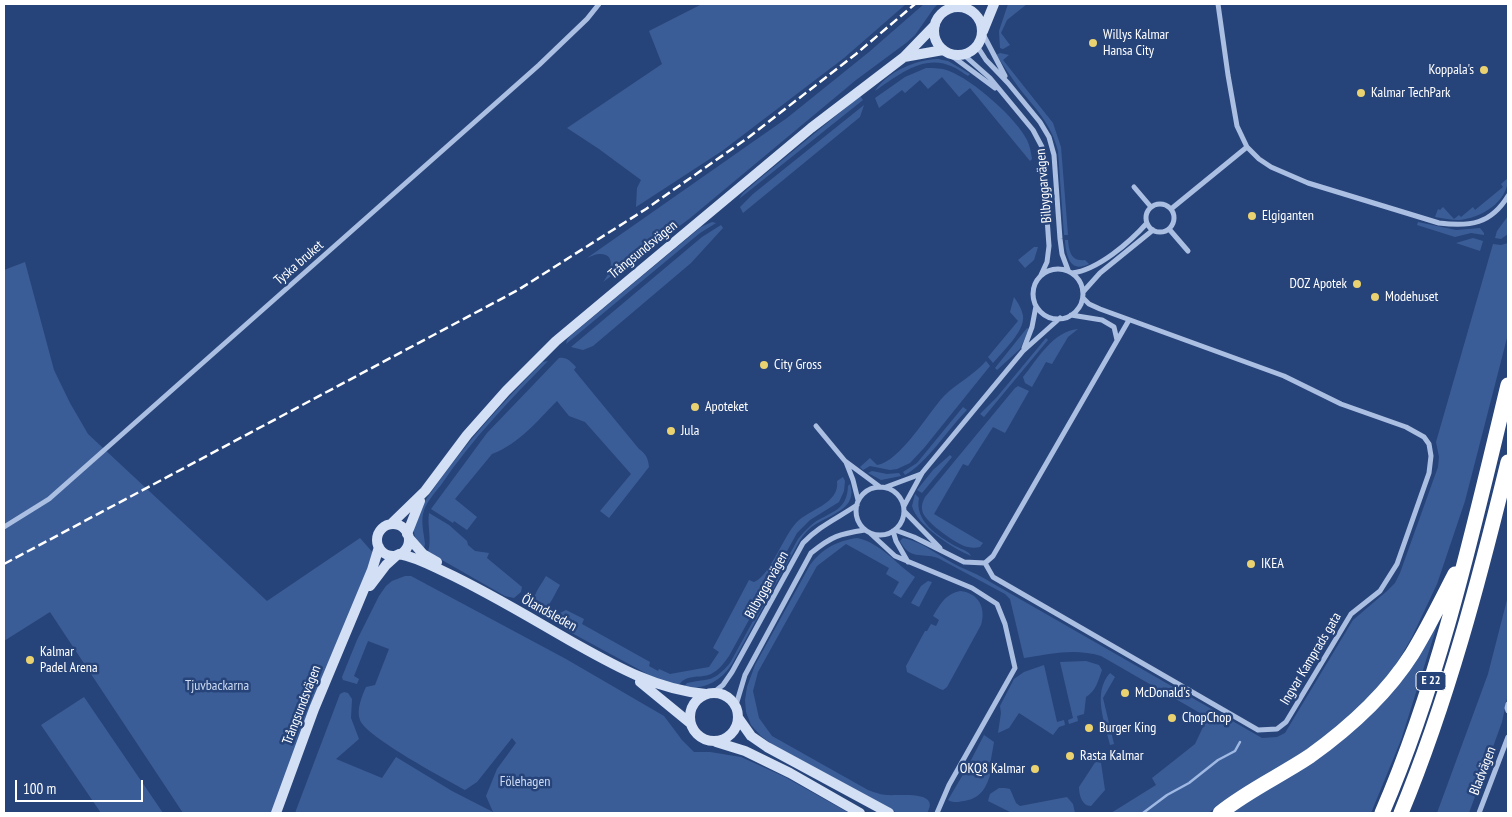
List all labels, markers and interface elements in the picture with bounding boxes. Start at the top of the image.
place label: Willys Kalmar Hansa City [1103,27,1169,59]
marker: Willys Kalmar Hansa City [1087,37,1099,49]
place label: Koppala's [1429,62,1474,78]
marker: Koppala's [1478,64,1490,76]
place label: Kalmar TechPark [1371,85,1450,101]
marker: Kalmar TechPark [1355,87,1367,99]
street label: Bilbyggarvägen [1032,148,1056,224]
place label: Elgiganten [1262,208,1314,224]
marker: Elgiganten [1246,210,1258,222]
street label: Trångsundsvägen [605,217,681,283]
street label: Tyska bruket [271,237,327,289]
place label: DOZ Apotek [1289,276,1347,292]
marker: DOZ Apotek [1351,278,1363,290]
place label: Modehuset [1385,289,1438,305]
marker: Modehuset [1369,291,1381,303]
place label: City Gross [774,357,822,373]
marker: City Gross [758,359,770,371]
place label: Apoteket [705,399,748,415]
marker: Apoteket [689,401,701,413]
place label: Jula [681,423,699,439]
marker: Jula [665,425,677,437]
street label: Bilbyggarvägen [742,548,792,622]
place label: IKEA [1261,556,1284,572]
marker: IKEA [1245,558,1257,570]
street label: Ölandsleden [518,591,580,635]
street label: Ingvar Kamprads gata [1277,610,1345,708]
place label: Kalmar Padel Arena [40,644,98,676]
marker: Kalmar Padel Arena [24,654,36,666]
street label: Trångsundsvägen [279,663,325,747]
road number: E 22 [1416,671,1446,690]
park label: Tjuvbackarna [185,678,249,694]
place label: McDonald's [1135,685,1190,701]
marker: McDonald's [1119,687,1131,699]
place label: ChopChop [1182,710,1231,726]
marker: ChopChop [1166,712,1178,724]
place label: Burger King [1099,720,1156,736]
marker: Burger King [1083,722,1095,734]
street label: Bladvägen [1466,744,1500,798]
place label: Rasta Kalmar [1080,748,1143,764]
marker: Rasta Kalmar [1064,750,1076,762]
place label: OKQ8 Kalmar [960,761,1025,777]
marker: OKQ8 Kalmar [1029,763,1041,775]
scale bar [18,770,145,802]
park label: Fölehagen [500,774,550,790]
text: 100 m [23,779,56,798]

